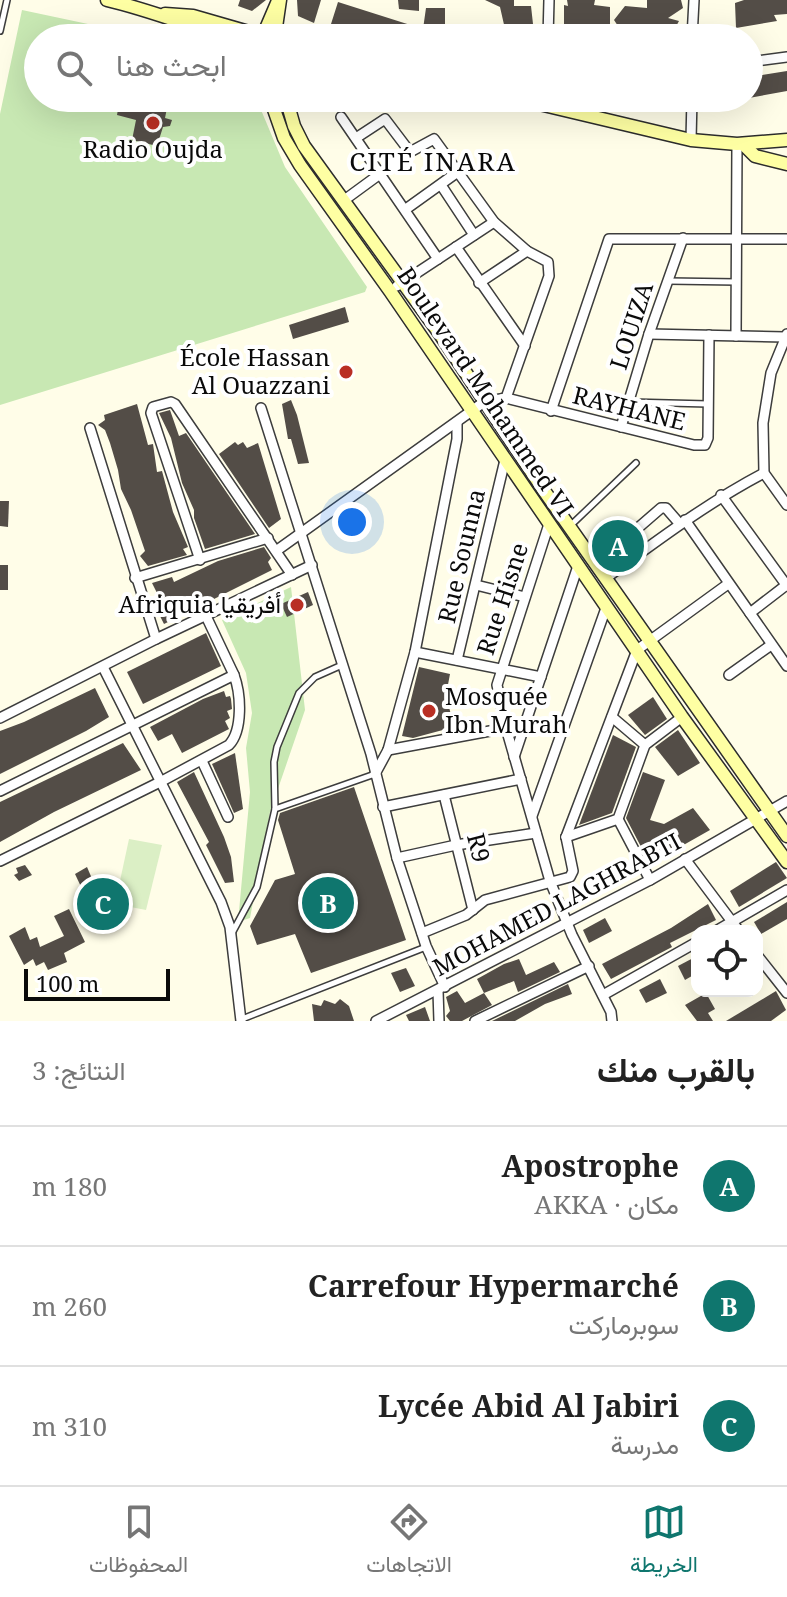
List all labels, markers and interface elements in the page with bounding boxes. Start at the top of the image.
search box [24,24,763,112]
text: ابحث هنا [116,44,227,85]
icon: search [52,46,96,90]
marker: Radio Oujda [144,114,162,132]
place label: Radio Oujda [83,132,223,165]
district label: CITÉ INARA [349,143,517,179]
street label: Boulevard Mohammed VI [390,260,582,522]
street label: LOUIZA [601,278,660,373]
place label: École Hassan Al Ouazzani [180,340,330,401]
marker: École Hassan Al Ouazzani [337,363,355,381]
street label: RAYHANE [569,378,689,437]
street label: Rue Sounna [429,485,492,626]
your location [332,502,372,542]
pin: A [592,516,644,576]
street label: Rue Hisne [468,538,535,659]
place label: Afriquia أفريقيا [119,587,281,620]
marker: Afriquia أفريقيا [288,596,306,614]
place label: Mosquée Ibn Murah [445,679,568,740]
marker: Mosquée Ibn Murah [420,702,438,720]
street label: MOHAMED LAGHRABTI [427,824,686,983]
street label: R9 [460,829,499,866]
pin: B [302,873,354,933]
pin: C [77,874,129,934]
map controls [691,925,763,997]
button: locate [691,925,763,997]
scale bar [24,965,170,1001]
text: 100 m [36,968,99,998]
text: بالقرب منك [597,1046,755,1092]
text: النتائج: 3 [32,1052,126,1088]
text: Apostrophe [501,1145,679,1186]
text: 180 m [32,1168,107,1204]
text: A [719,1168,739,1204]
text: مكان · AKKA [534,1186,679,1222]
text: Carrefour Hypermarché [308,1265,679,1306]
text: 260 m [32,1288,107,1324]
text: B [720,1288,738,1324]
text: سوبرماركت [568,1306,679,1342]
text: Lycée Abid Al Jabiri [378,1385,679,1426]
text: 310 m [32,1408,107,1444]
text: C [720,1408,738,1444]
text: مدرسة [610,1426,679,1462]
tab: المحفوظات [89,1500,188,1584]
tab: الاتجاهات [366,1500,452,1584]
tab: الخريطة [630,1500,698,1584]

